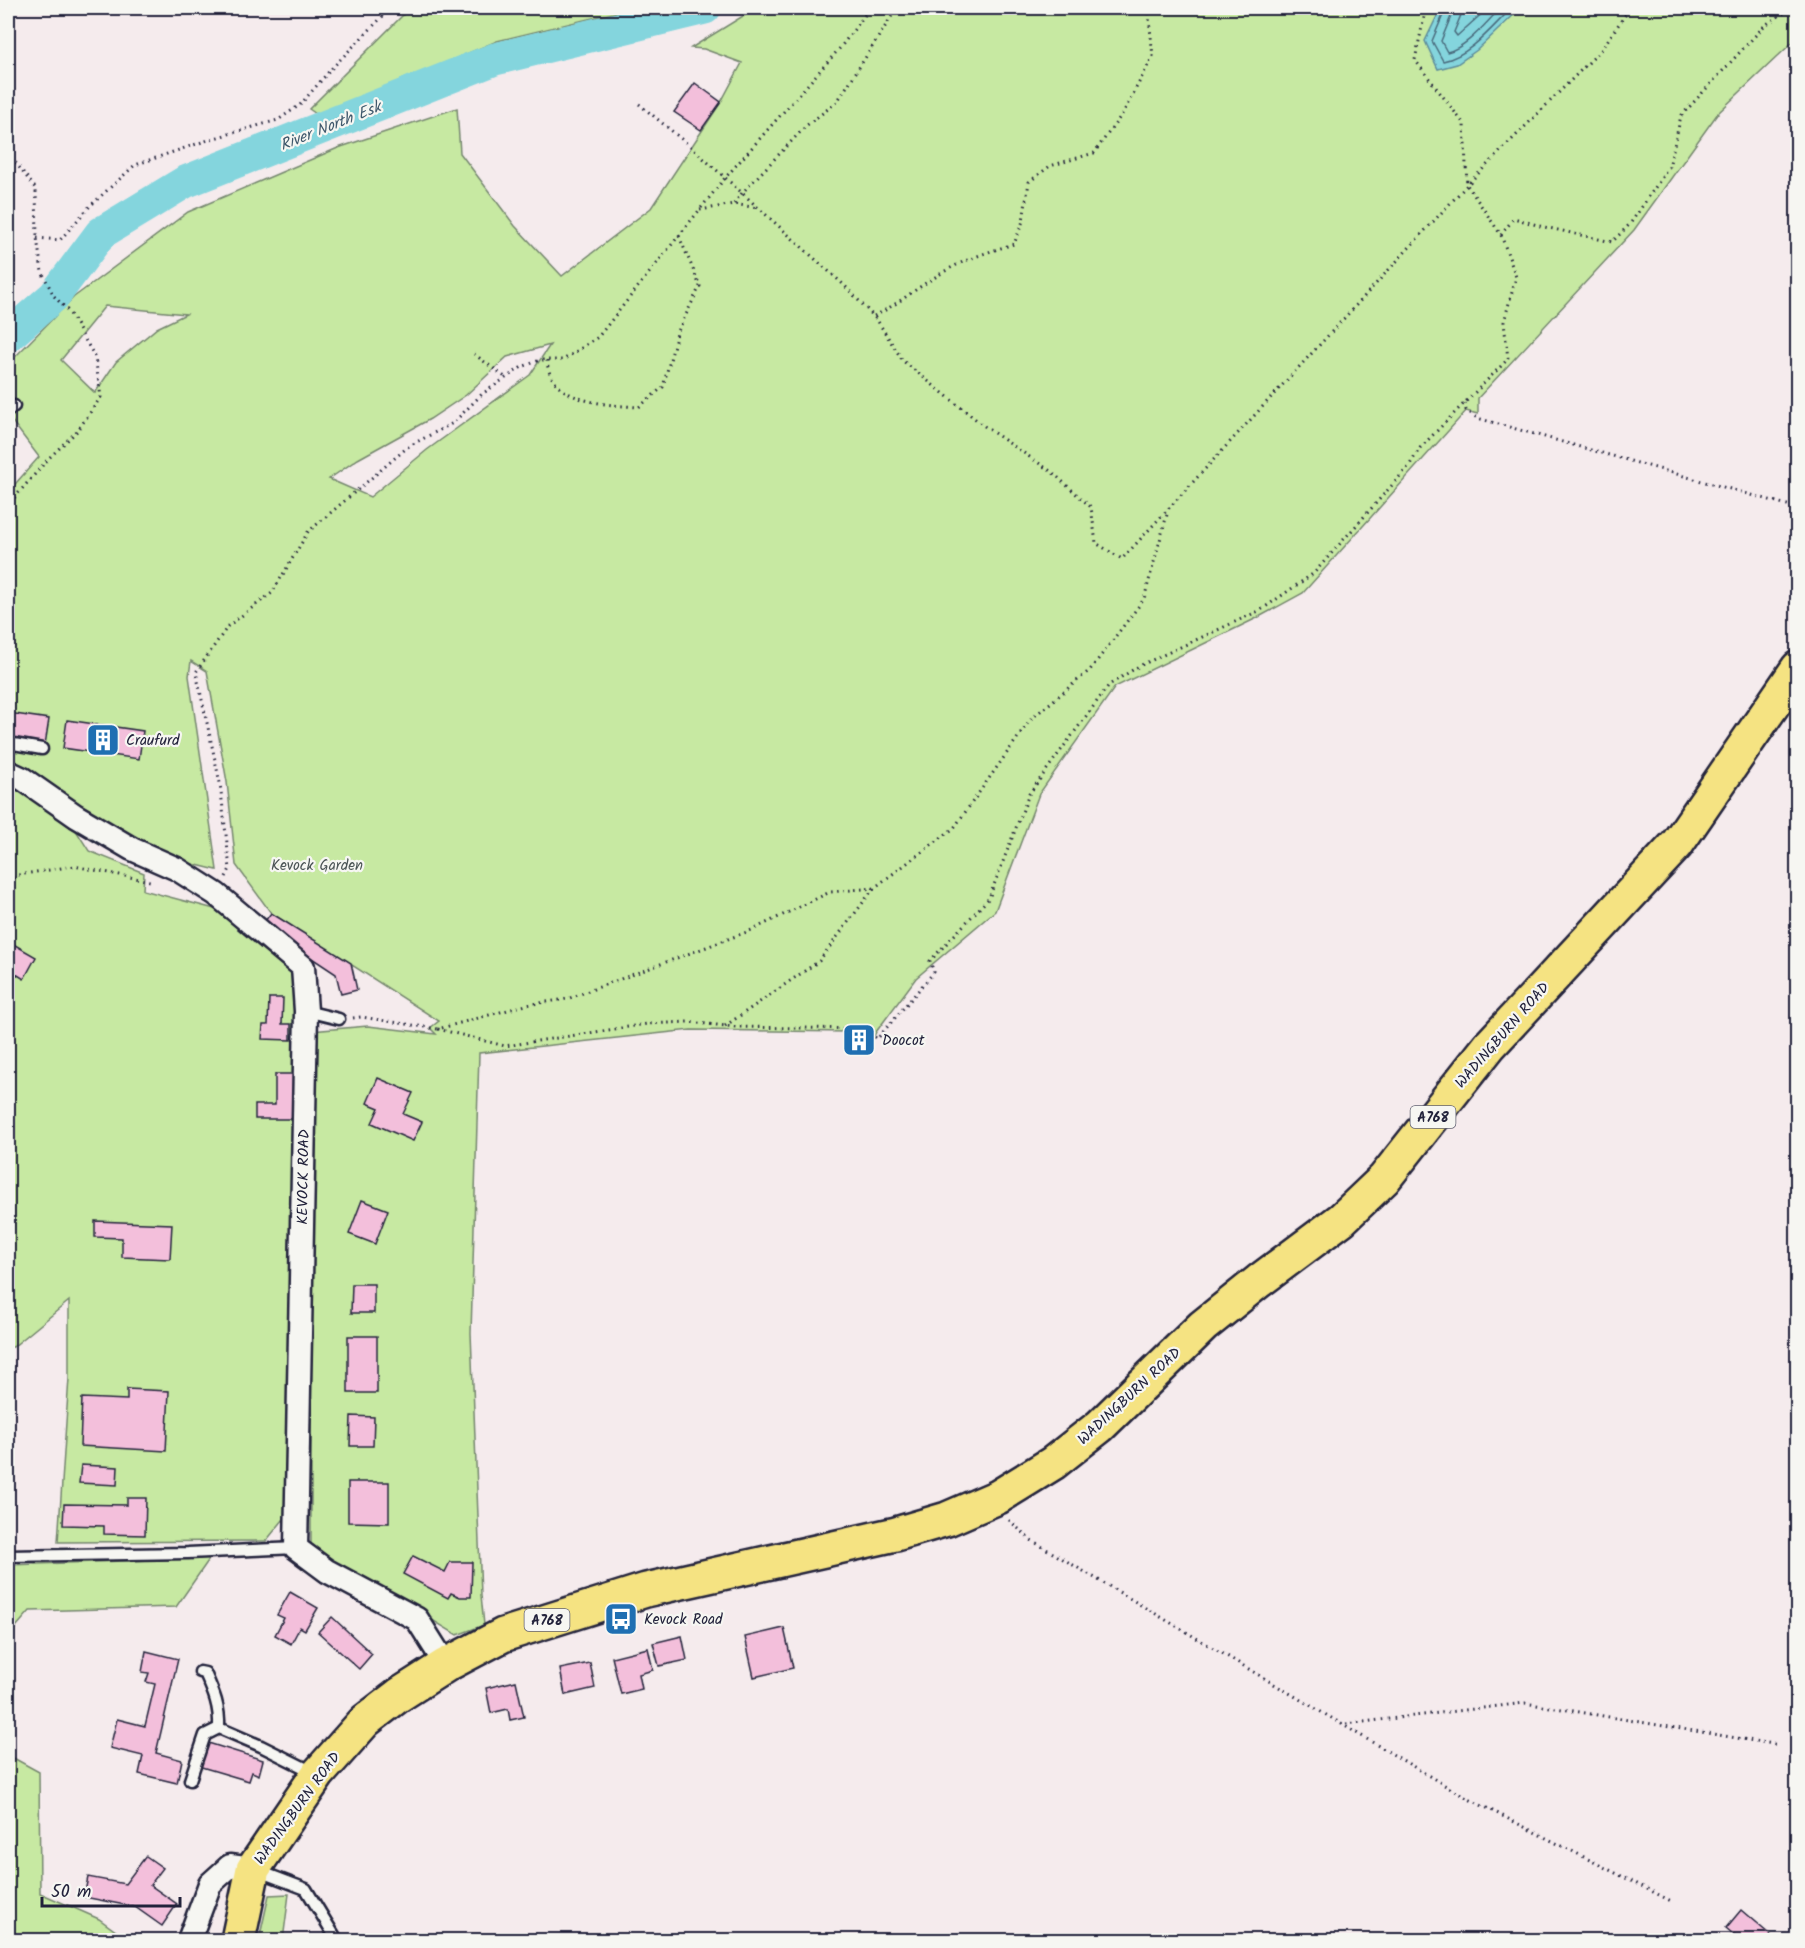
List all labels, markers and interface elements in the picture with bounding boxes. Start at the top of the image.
water label: River North Esk [276,94,387,158]
building icon: Craufurd [85,722,121,758]
place label: Craufurd [126,729,180,753]
park label: Kevock Garden [271,854,363,878]
street label: WADINGBURN ROAD [1450,977,1556,1094]
building icon: Doocot [841,1022,877,1058]
place label: Doocot [882,1029,925,1053]
road number: A768 [1410,1106,1456,1128]
street label: KEVOCK ROAD [291,1129,317,1225]
street label: WADINGBURN ROAD [1072,1342,1187,1451]
bus stop icon: Kevock Road [603,1601,639,1637]
place label: Kevock Road [644,1608,723,1632]
road number: A768 [524,1609,570,1631]
street label: WADINGBURN ROAD [249,1747,347,1870]
scale bar [42,1870,180,1908]
text: 50 m [51,1878,91,1907]

